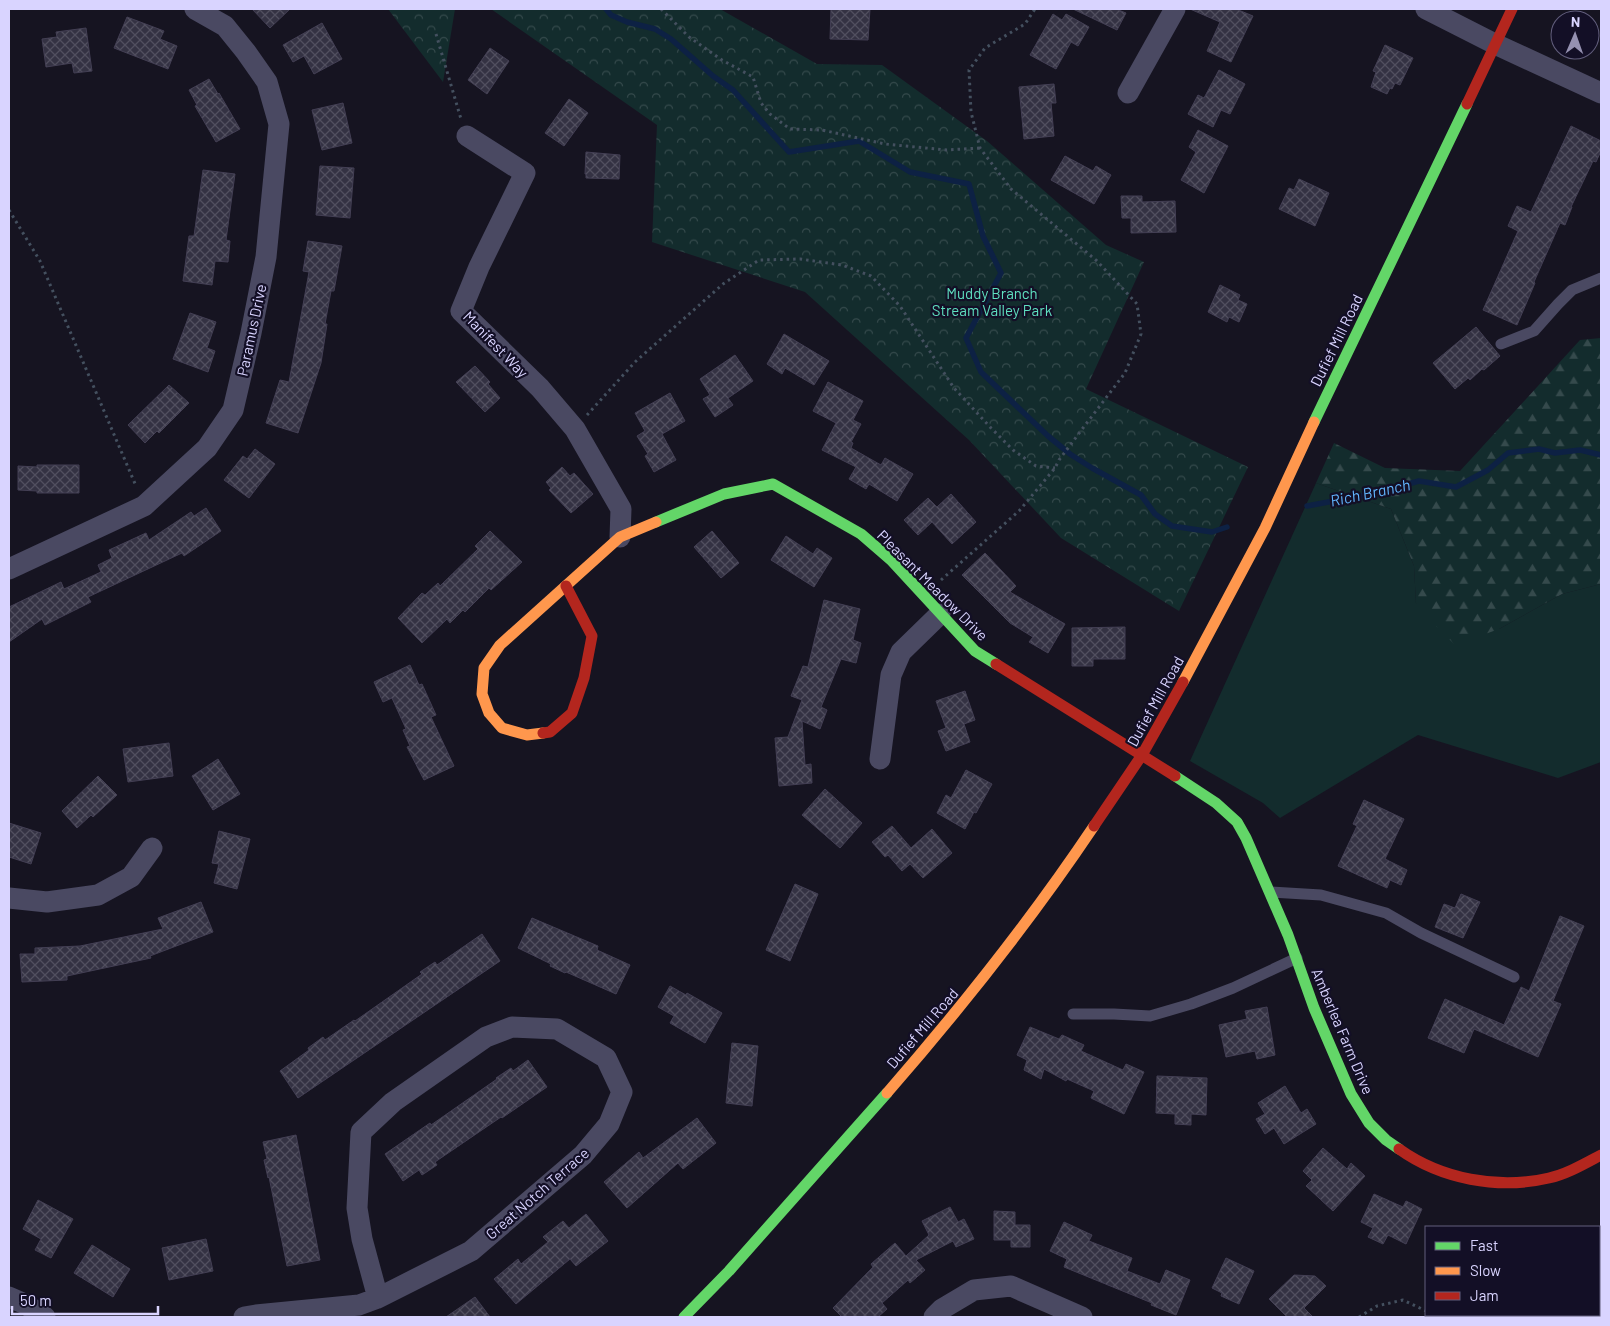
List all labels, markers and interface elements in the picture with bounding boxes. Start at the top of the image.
north arrow [1550,10,1600,60]
text: N [1571,13,1580,30]
street label: Paramus Drive [232,282,270,378]
park label: Muddy Branch Stream Valley Park [932,284,1053,319]
street label: Dufief Mill Road [1306,291,1366,389]
street label: Manifest Way [460,307,532,381]
water label: Rich Branch [1328,474,1412,510]
street label: Pleasant Meadow Drive [874,526,992,644]
street label: Dufief Mill Road [1123,653,1187,749]
street label: Amberlea Farm Drive [1308,965,1378,1097]
street label: Dufief Mill Road [882,984,962,1072]
street label: Great Notch Terrace [482,1143,592,1243]
legend [1425,1226,1600,1316]
text: Fast [1470,1236,1498,1254]
text: Slow [1470,1261,1501,1279]
scale bar [12,1284,159,1316]
text: Jam [1470,1286,1499,1304]
text: 50 m [20,1291,52,1309]

